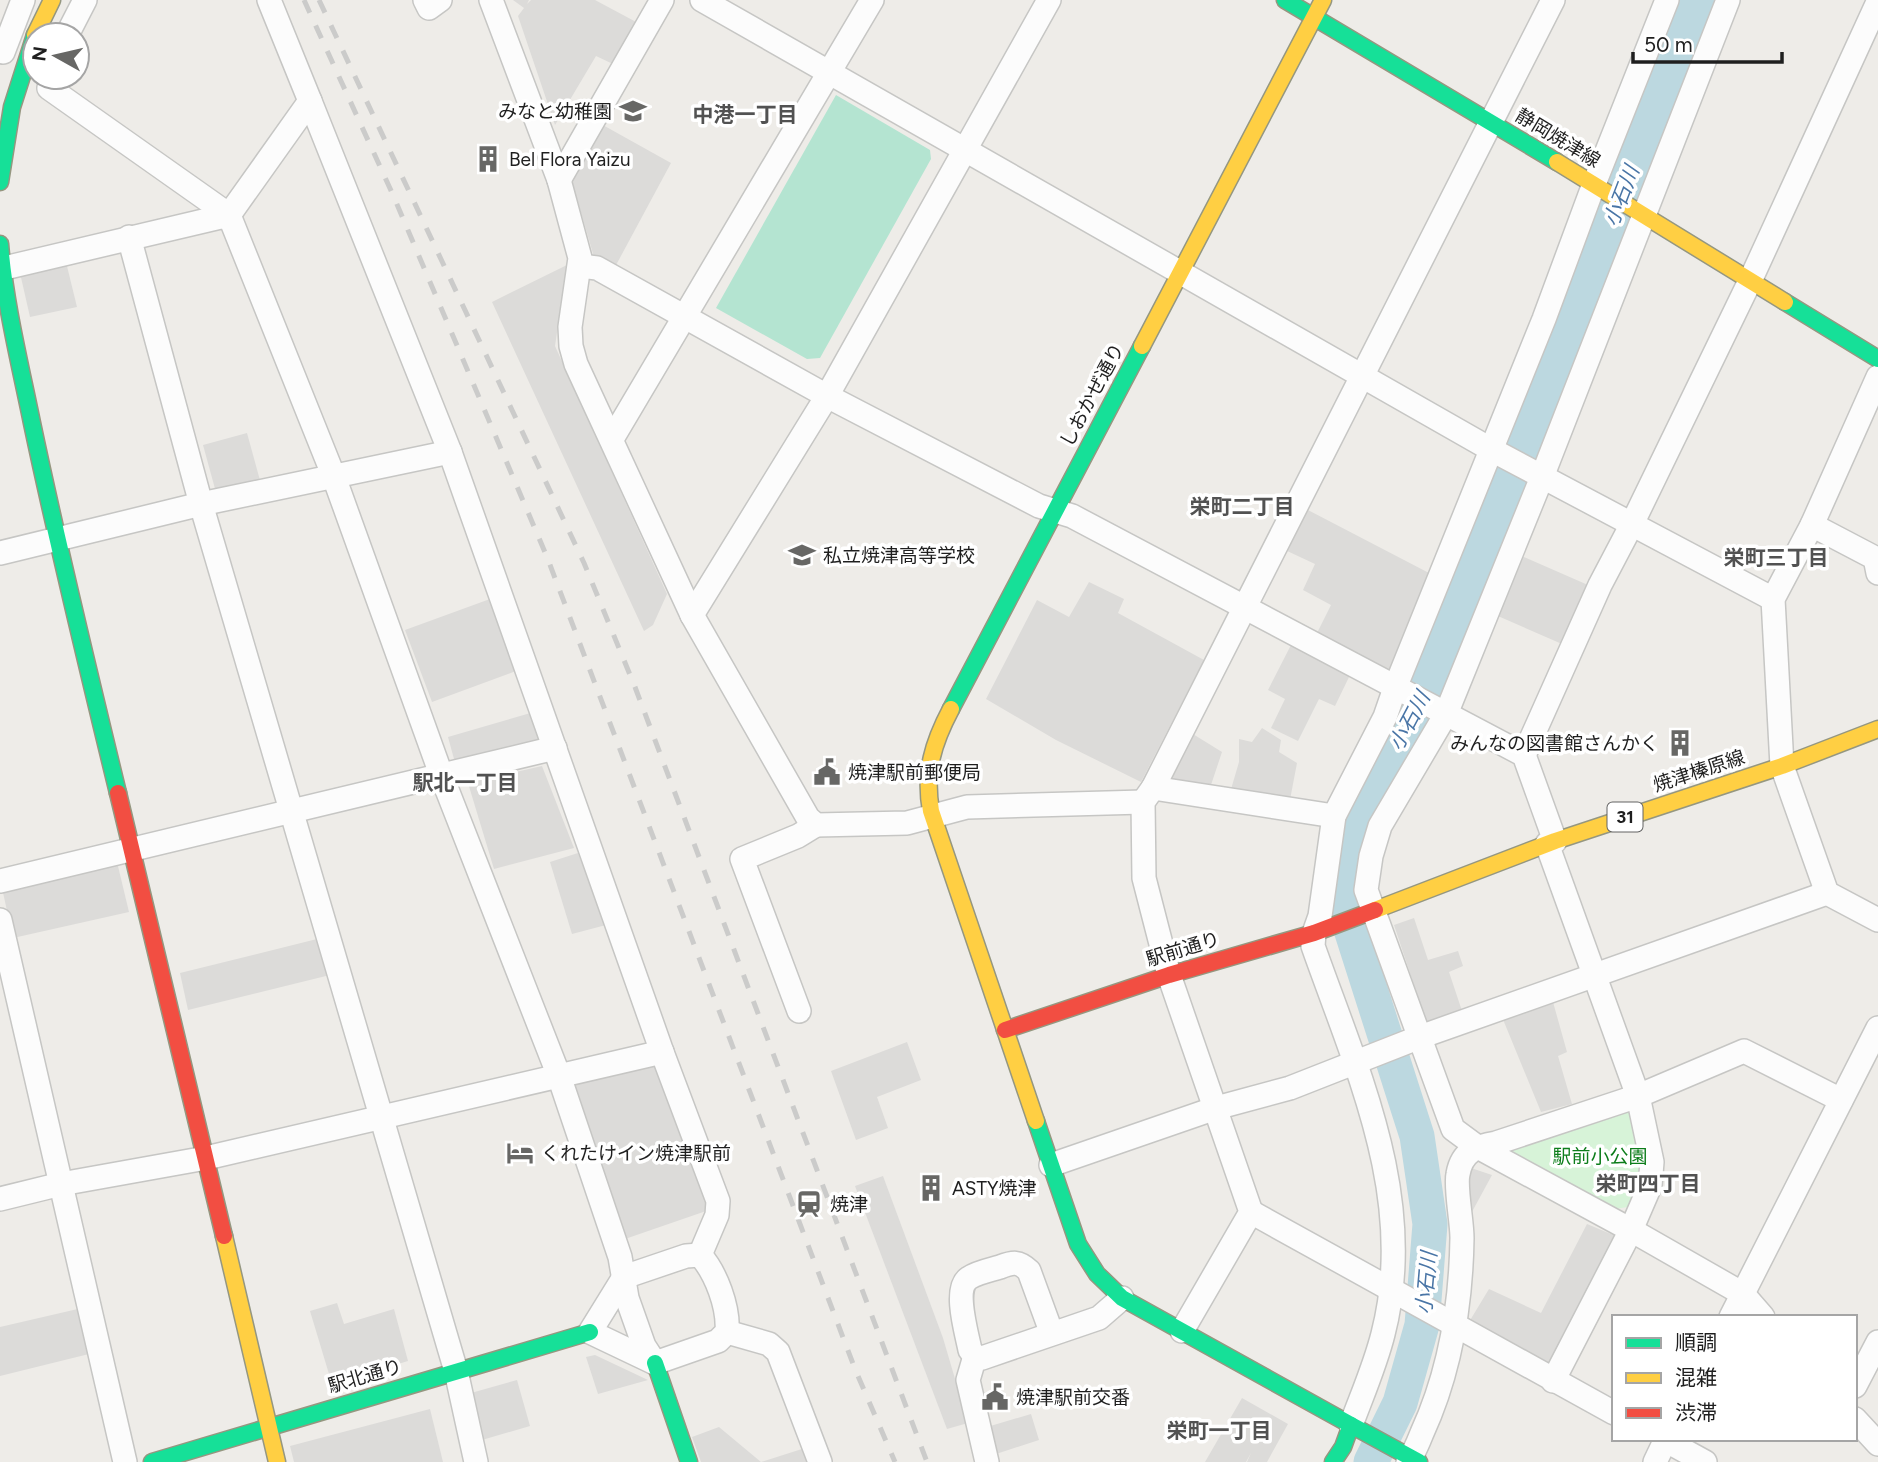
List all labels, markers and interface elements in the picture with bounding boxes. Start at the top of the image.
north arrow [21,21,91,91]
scale bar [1633,21,1782,65]
text: 50 m [1644,32,1693,57]
text: N [27,45,52,63]
school or university icon: みなと幼稚園 [618,96,648,126]
place label: みなと幼稚園 [498,100,612,123]
district label: 中港一丁目 [693,102,798,127]
street label: 静岡焼津線 [1511,104,1605,172]
building icon: Bel Flora Yaizu [473,144,503,174]
place label: Bel Flora Yaizu [509,148,631,171]
water label: 小石川 [1598,160,1645,230]
street label: しおかぜ通り [1055,339,1129,451]
district label: 栄町二丁目 [1190,494,1295,519]
school or university icon: 私立焼津高等学校 [787,540,817,570]
place label: 私立焼津高等学校 [823,544,975,567]
district label: 栄町三丁目 [1724,545,1829,570]
water label: 小石川 [1383,686,1436,755]
building icon: みんなの図書館さんかく [1665,728,1695,758]
place label: みんなの図書館さんかく [1450,732,1659,755]
street label: 焼津榛原線 [1650,745,1748,797]
public building icon: 焼津駅前郵便局 [812,757,842,787]
place label: 焼津駅前郵便局 [848,761,981,784]
district label: 駅北一丁目 [413,770,518,795]
road number: 31 [1608,802,1642,832]
street label: 駅前通り [1143,927,1223,971]
hotel icon: くれたけイン焼津駅前 [505,1138,535,1168]
place label: くれたけイン焼津駅前 [541,1142,731,1165]
park label: 駅前小公園 [1552,1145,1648,1168]
district label: 栄町四丁目 [1596,1171,1701,1196]
building icon: ASTY焼津 [916,1173,946,1203]
place label: ASTY焼津 [952,1177,1037,1200]
station icon: 焼津 [794,1189,824,1219]
place label: 焼津 [830,1193,868,1216]
water label: 小石川 [1411,1249,1441,1315]
legend [1612,1315,1857,1441]
text: 順調 [1675,1330,1717,1355]
street label: 駅北通り [325,1354,405,1398]
text: 混雑 [1675,1365,1717,1390]
public building icon: 焼津駅前交番 [980,1382,1010,1412]
place label: 焼津駅前交番 [1016,1386,1130,1409]
text: 渋滞 [1675,1400,1717,1425]
district label: 栄町一丁目 [1167,1418,1272,1443]

